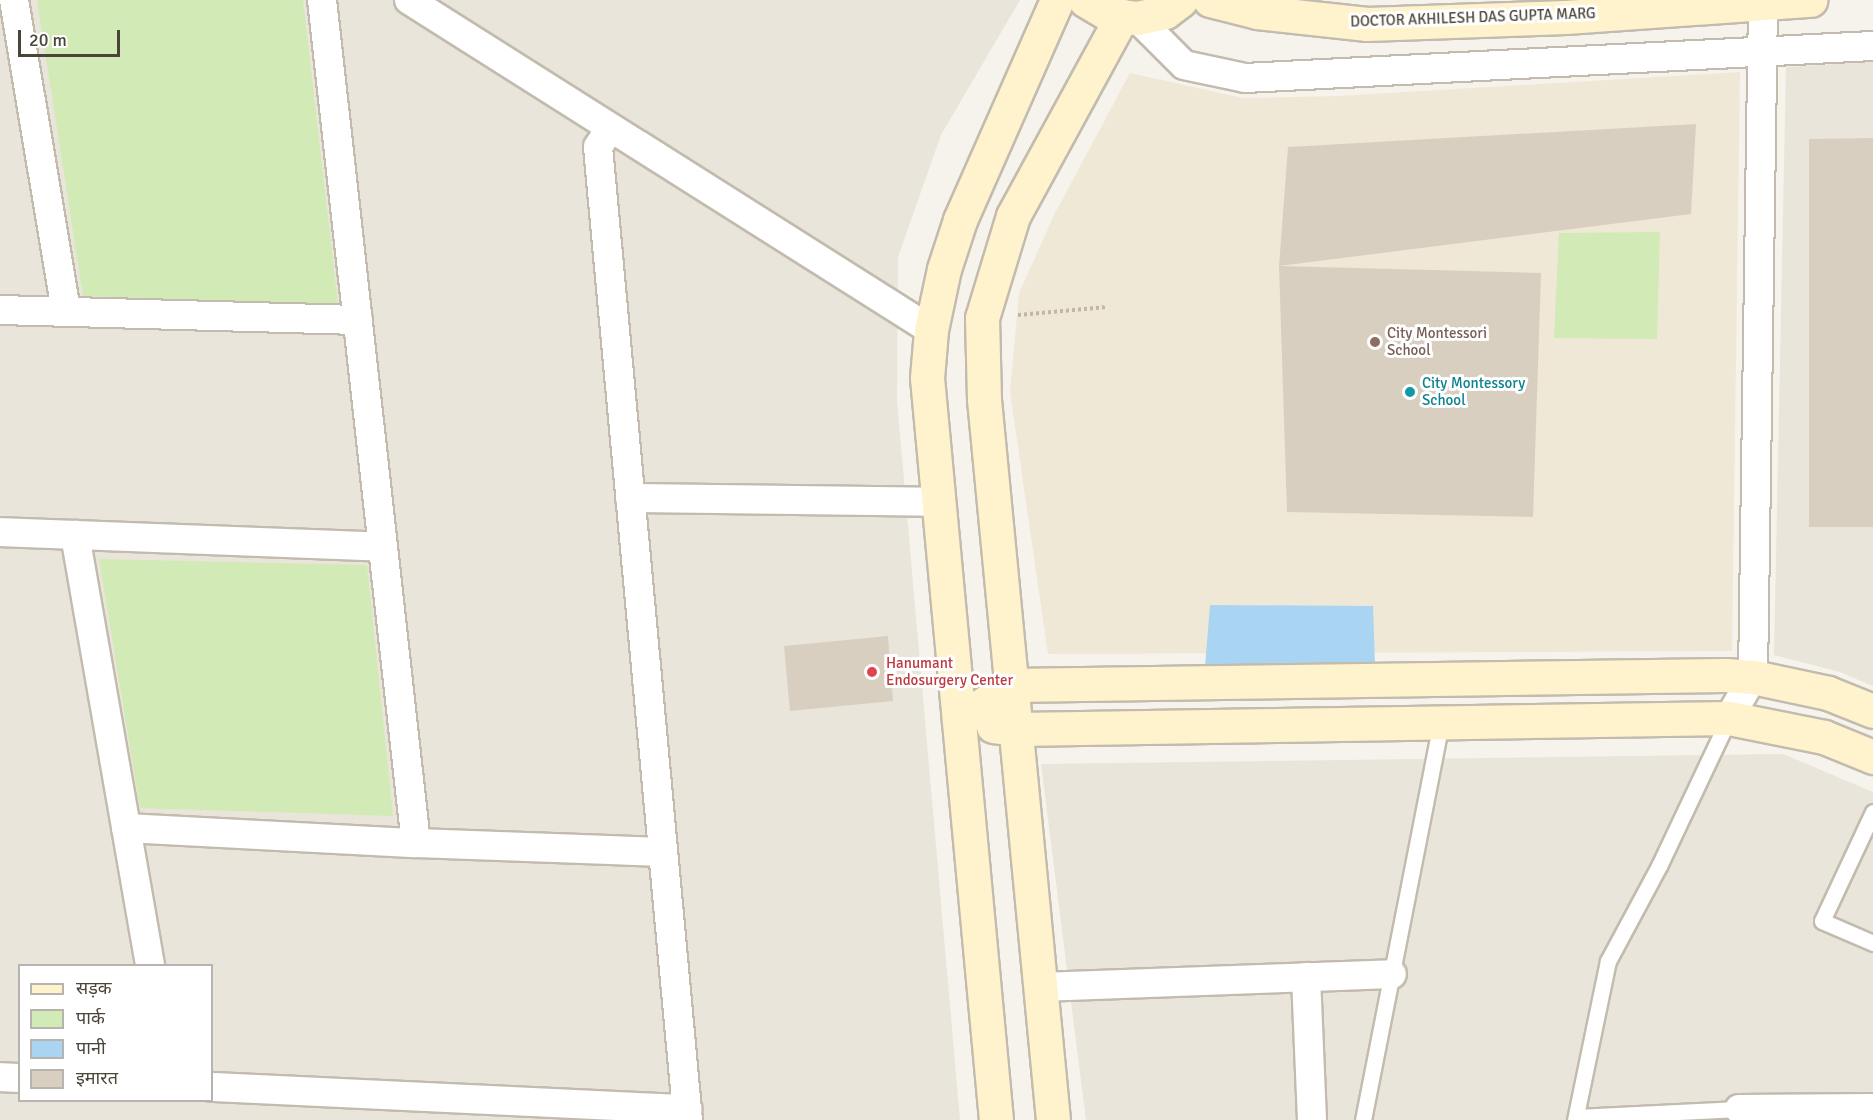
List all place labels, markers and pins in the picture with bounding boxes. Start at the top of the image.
place label: City Montessori School [1387,324,1487,359]
marker: City Montessori School [1368,335,1382,349]
place label: City Montessory School [1422,374,1525,409]
marker: City Montessory School [1403,385,1417,399]
place label: Hanumant Endosurgery Center [886,654,1013,689]
marker: Hanumant Endosurgery Center [863,663,881,681]

